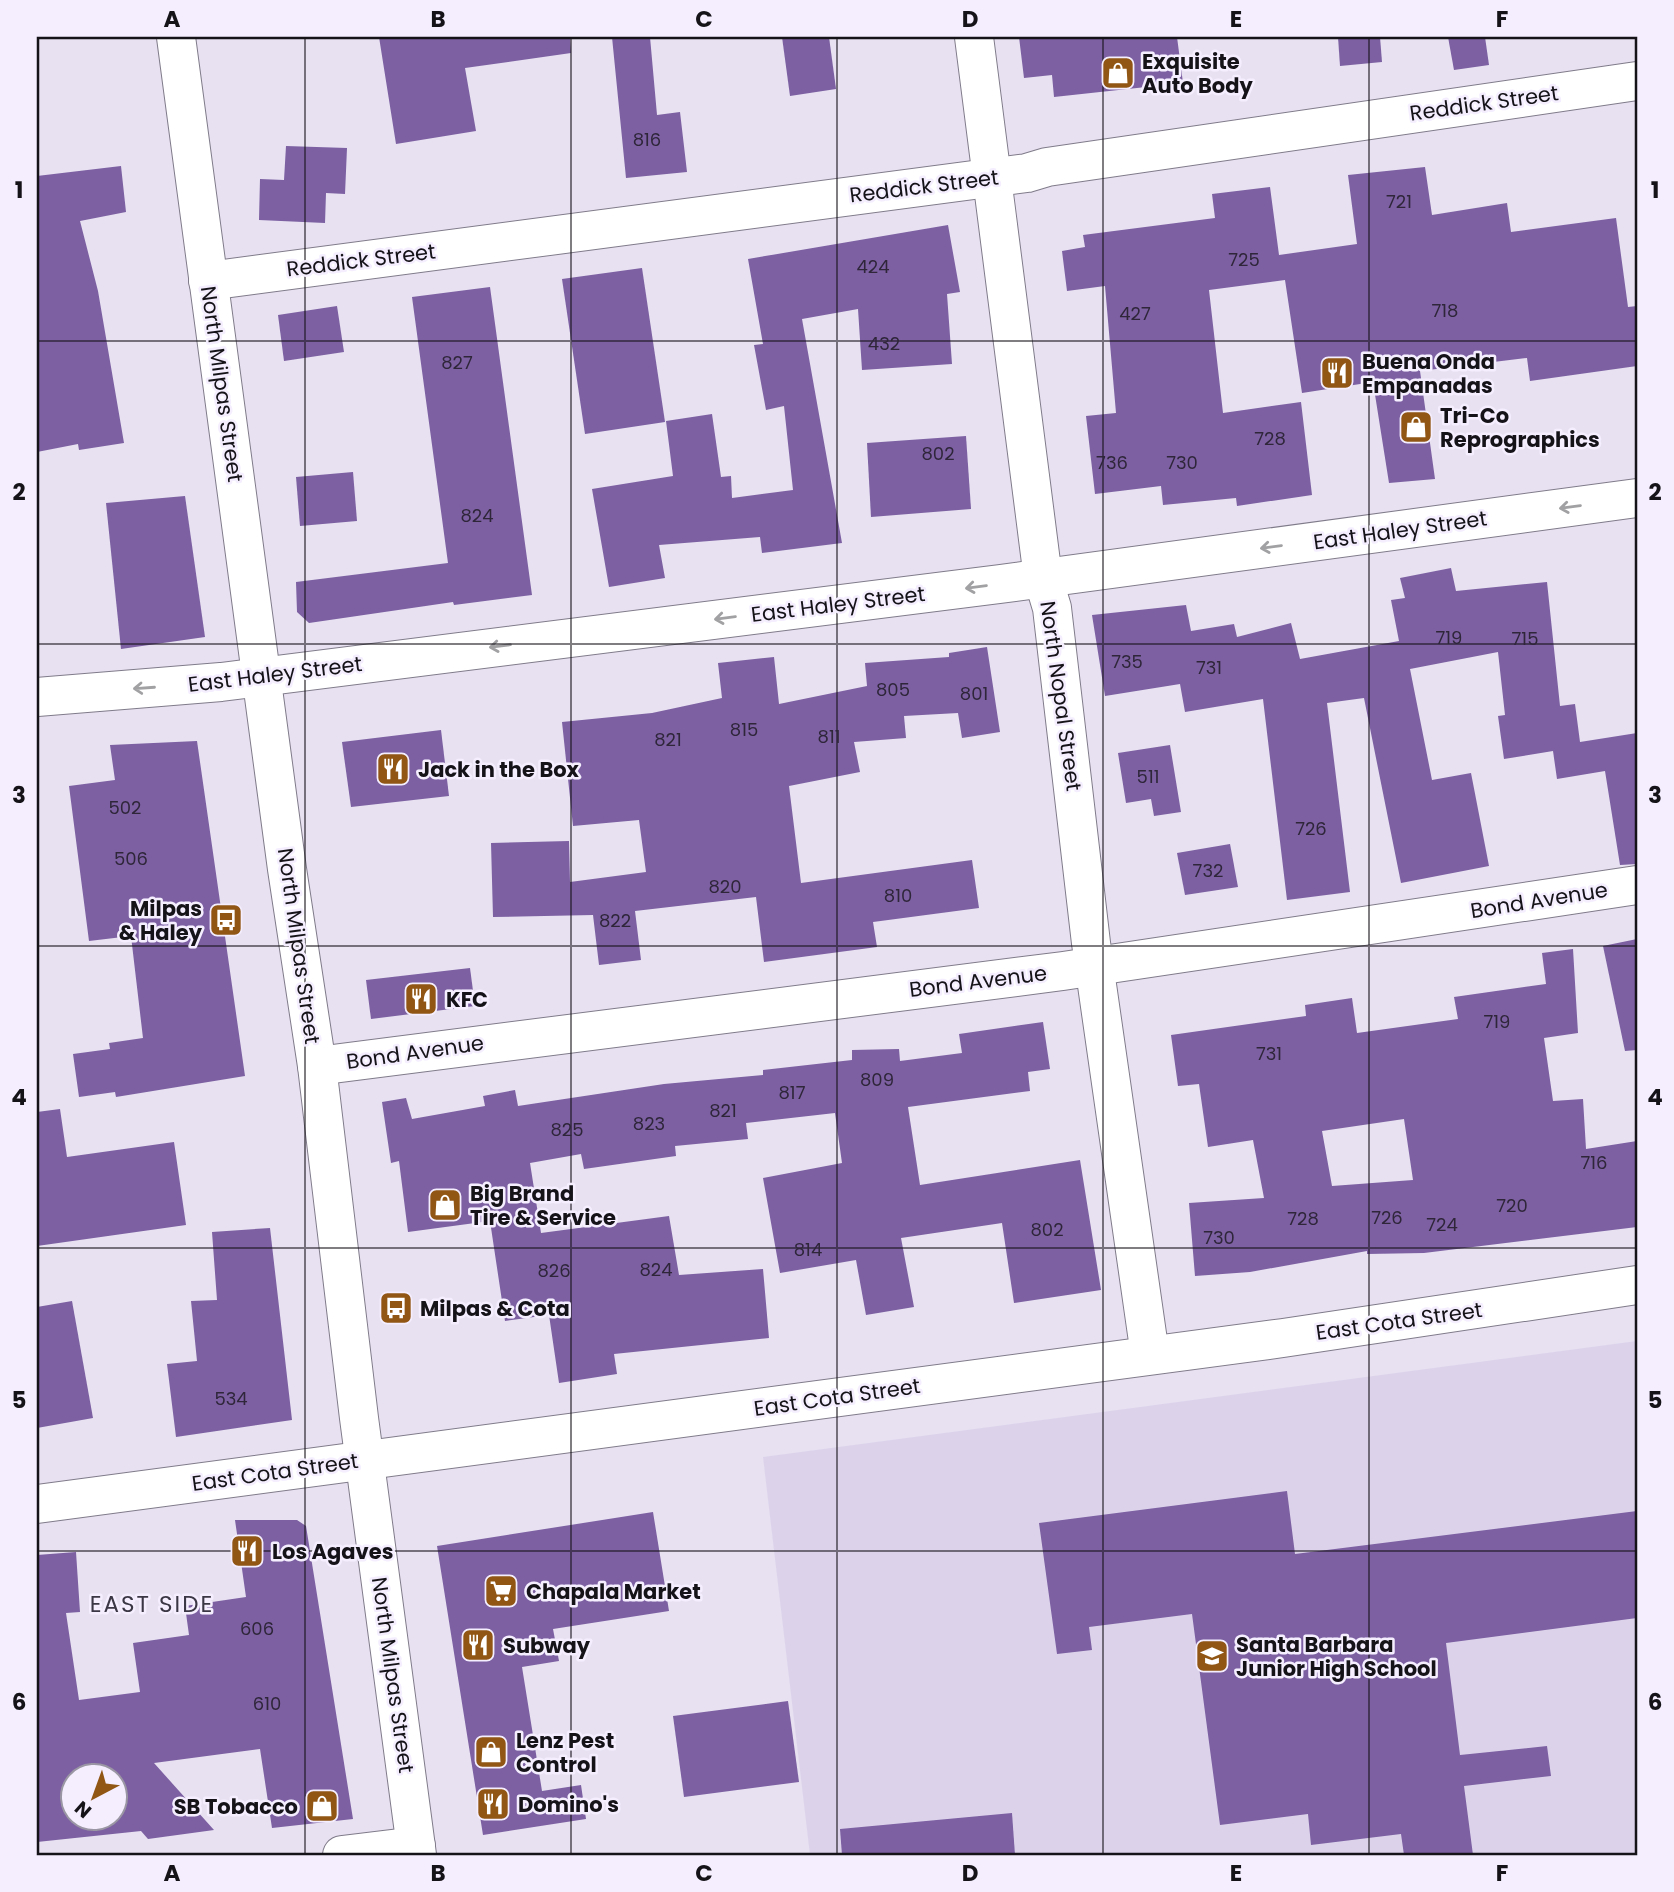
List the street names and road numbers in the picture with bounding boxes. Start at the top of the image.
street label: Reddick Street [1408,78,1560,128]
street label: Reddick Street [848,162,1000,210]
street label: Reddick Street [285,236,437,284]
street label: North Milpas Street [194,284,250,484]
street label: East Haley Street [1311,503,1489,557]
street label: East Haley Street [749,579,927,629]
street label: North Nopal Street [1033,599,1089,793]
street label: East Haley Street [186,649,364,699]
street label: North Milpas Street [271,846,327,1046]
street label: Bond Avenue [1468,875,1610,925]
street label: Bond Avenue [908,958,1048,1004]
street label: Bond Avenue [344,1028,486,1076]
street label: East Cota Street [1314,1295,1484,1347]
street label: East Cota Street [752,1371,922,1423]
street label: East Cota Street [190,1446,360,1498]
street label: North Milpas Street [365,1575,421,1775]

